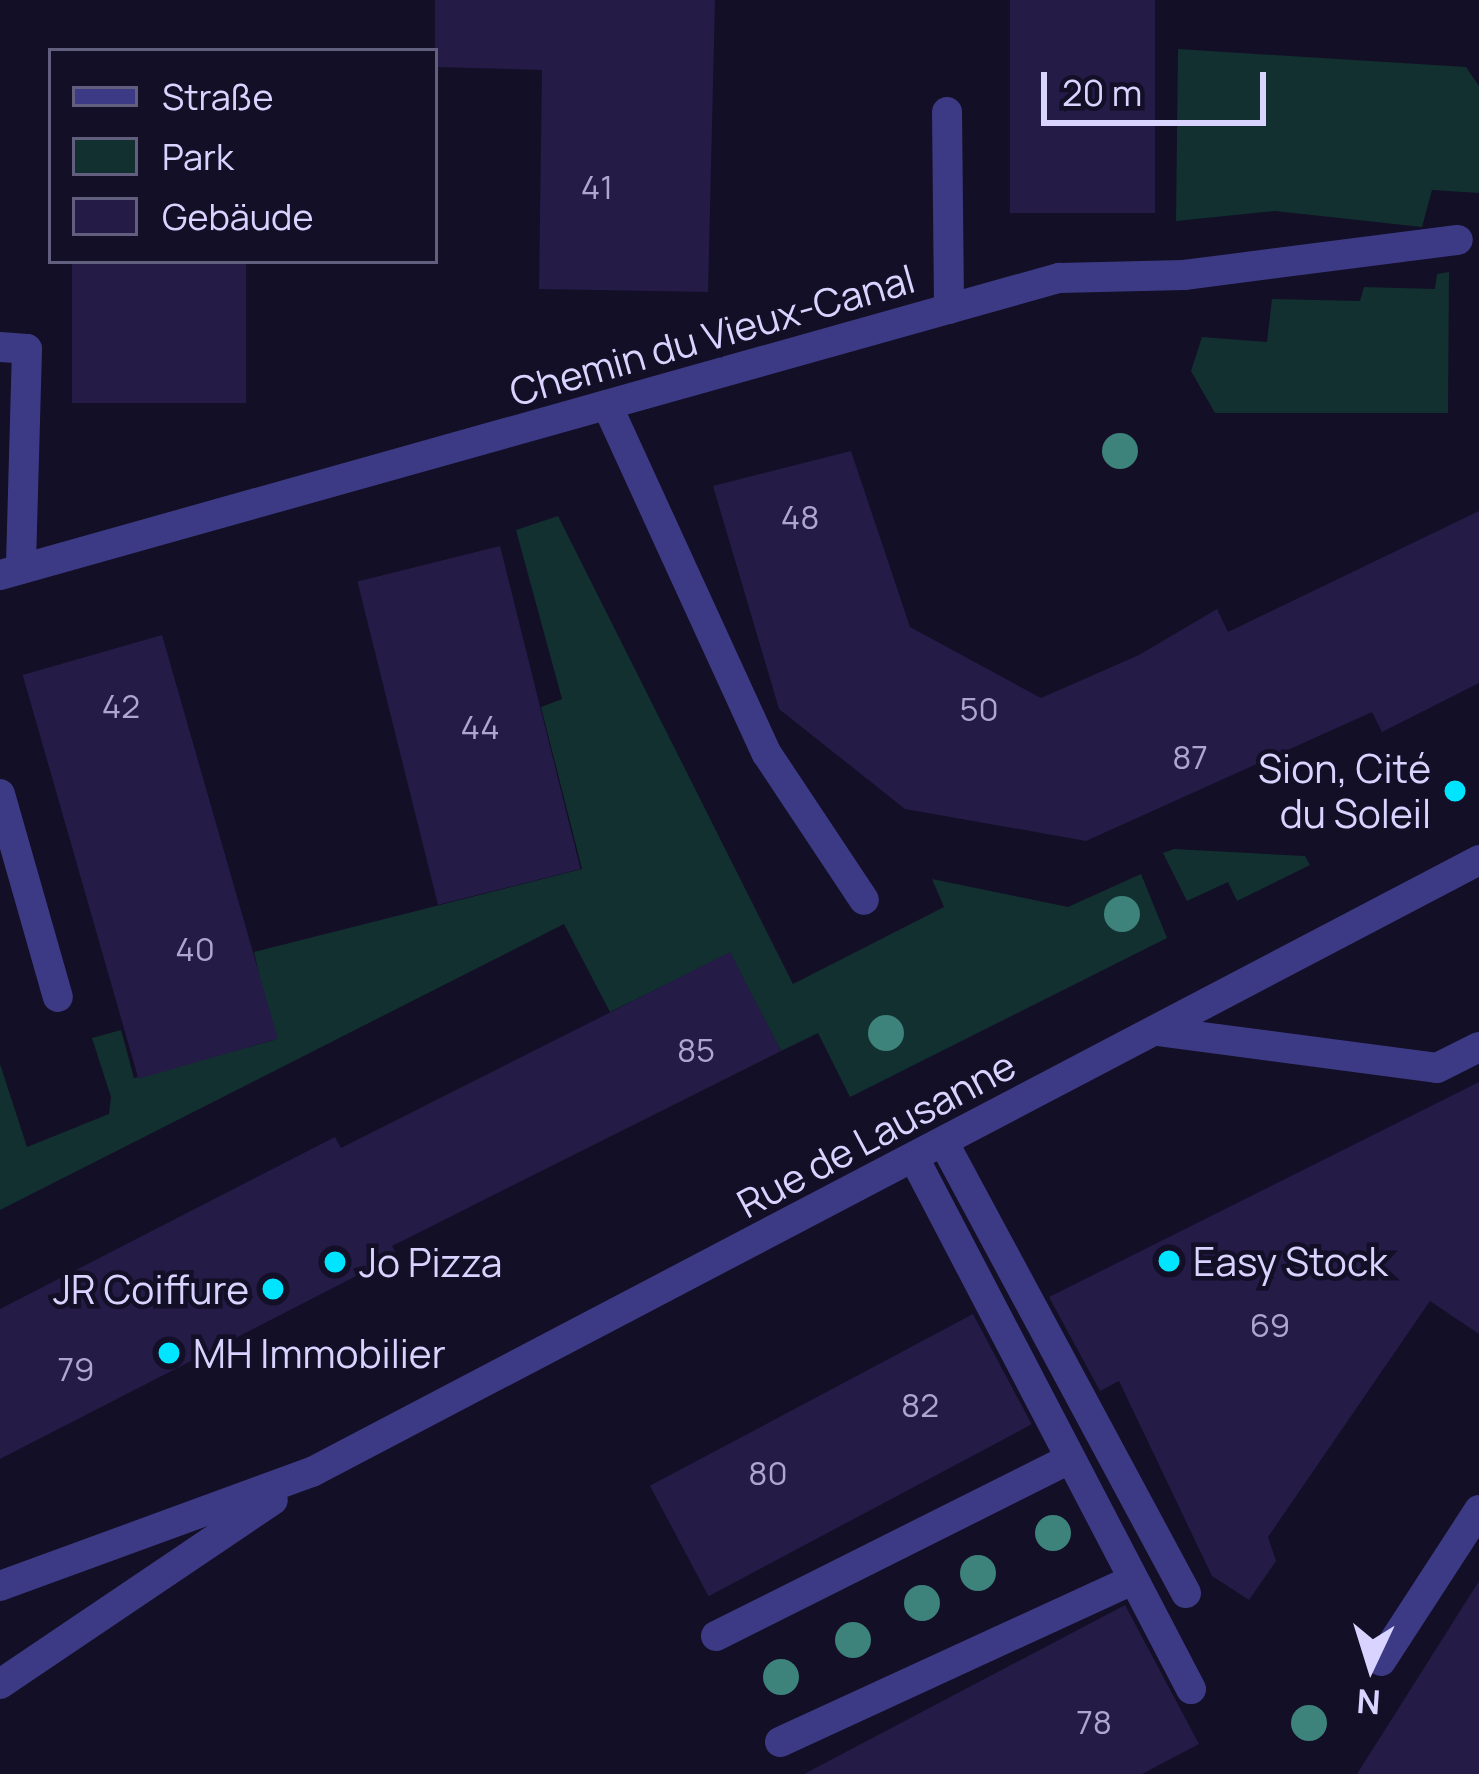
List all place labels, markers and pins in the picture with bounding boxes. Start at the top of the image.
place label: Sion, Cité du Soleil [1258,746,1431,837]
marker: Sion, Cité du Soleil [1442,778,1468,804]
place label: Easy Stock [1193,1238,1388,1284]
place label: Jo Pizza [359,1239,502,1285]
marker: Easy Stock [1156,1248,1182,1274]
marker: Jo Pizza [322,1249,348,1275]
place label: JR Coiffure [53,1266,249,1312]
marker: JR Coiffure [260,1276,286,1302]
place label: MH Immobilier [193,1330,446,1376]
marker: MH Immobilier [156,1340,182,1366]

